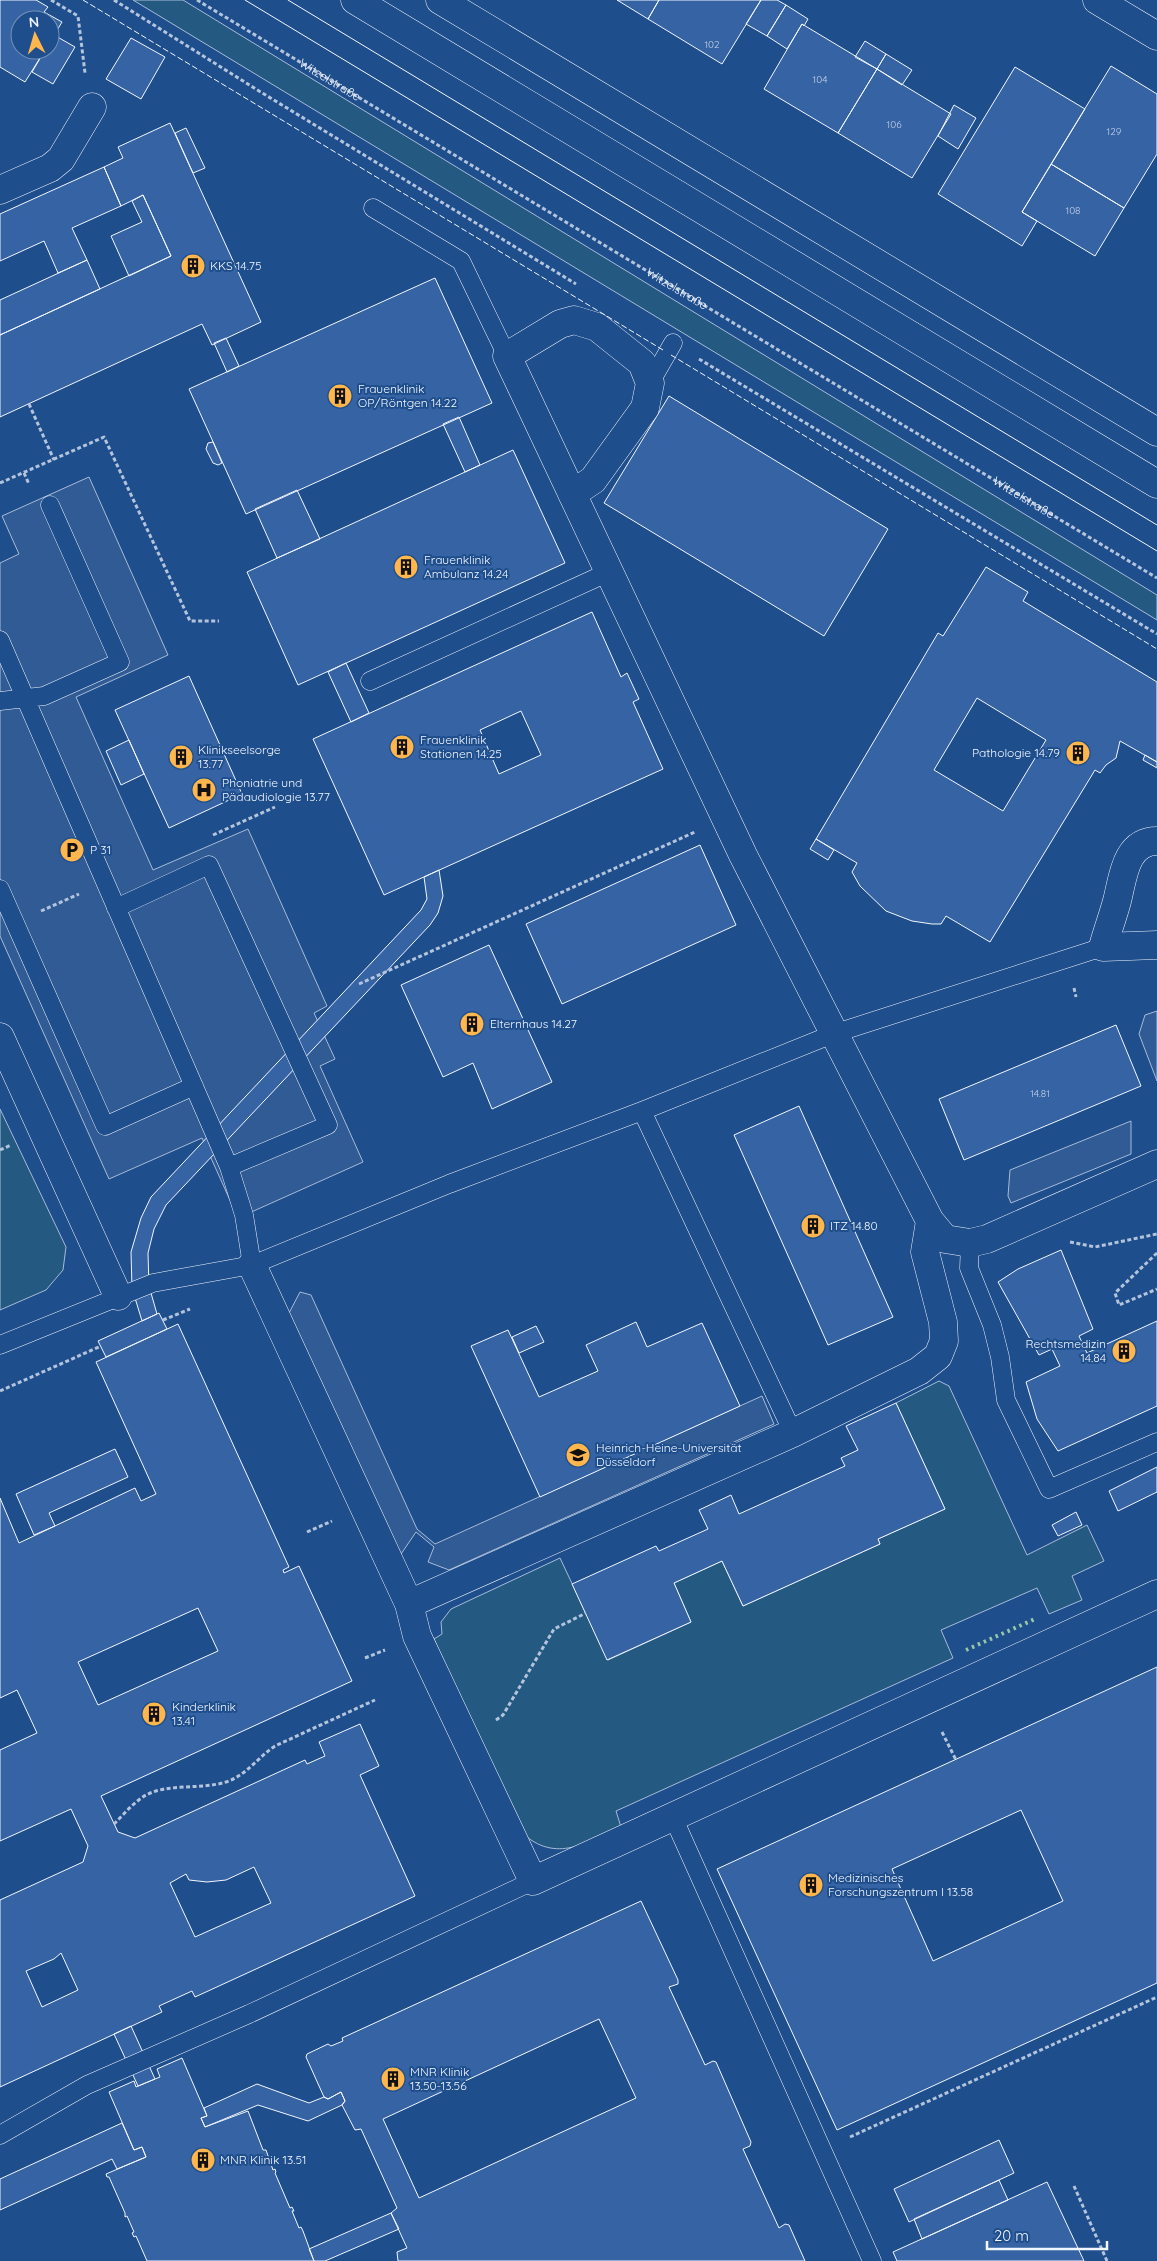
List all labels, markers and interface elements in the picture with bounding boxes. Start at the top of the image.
north arrow [10,10,60,60]
text: N [28,13,40,31]
house number: 102 [704,38,720,51]
street label: Witzelstraße [297,55,364,104]
house number: 104 [813,73,827,86]
house number: 106 [886,118,902,131]
house number: 129 [1107,125,1122,138]
house number: 108 [1065,204,1081,217]
building icon: KKS 14.75 [180,253,206,279]
place label: KKS 14.75 [210,258,262,273]
street label: Witzelstraße [644,264,711,313]
place label: Frauenklinik OP/Röntgen 14.22 [358,381,457,410]
building icon: Frauenklinik OP/Röntgen 14.22 [327,383,353,409]
street label: Witzelstraße [991,473,1058,522]
place label: Frauenklinik Ambulanz 14.24 [424,552,508,581]
building icon: Frauenklinik Ambulanz 14.24 [393,554,419,580]
place label: Frauenklinik Stationen 14.25 [420,732,502,761]
building icon: Frauenklinik Stationen 14.25 [389,734,415,760]
building icon: Pathologie 14.79 [1065,740,1091,766]
place label: Klinikseelsorge 13.77 [198,742,281,771]
building icon: Klinikseelsorge 13.77 [168,744,194,770]
place label: Pathologie 14.79 [972,745,1060,760]
place label: Phoniatrie und Pädaudiologie 13.77 [222,775,330,804]
hospital icon: Phoniatrie und Pädaudiologie 13.77 [191,777,217,803]
parking icon: P 31 [59,837,85,863]
place label: P 31 [90,842,111,857]
building icon: Elternhaus 14.27 [459,1011,485,1037]
place label: Elternhaus 14.27 [490,1016,577,1031]
house number: 14.81 [1030,1087,1050,1100]
building icon: ITZ 14.80 [800,1213,826,1239]
place label: ITZ 14.80 [830,1218,878,1233]
place label: Rechtsmedizin 14.84 [1025,1336,1106,1365]
building icon: Rechtsmedizin 14.84 [1111,1338,1137,1364]
place label: Heinrich-Heine-Universität Düsseldorf [596,1440,742,1469]
school or university icon: Heinrich-Heine-Universität Düsseldorf [565,1442,591,1468]
place label: Kinderklinik 13.41 [172,1699,236,1728]
building icon: Kinderklinik 13.41 [141,1701,167,1727]
place label: Medizinisches Forschungszentrum I 13.58 [828,1870,973,1899]
building icon: Medizinisches Forschungszentrum I 13.58 [798,1872,824,1898]
place label: MNR Klinik 13.50-13.56 [410,2064,469,2093]
building icon: MNR Klinik 13.50-13.56 [380,2066,406,2092]
building icon: MNR Klinik 13.51 [190,2147,216,2173]
place label: MNR Klinik 13.51 [220,2152,307,2167]
scale bar [987,2218,1107,2250]
text: 20 m [994,2226,1029,2245]

